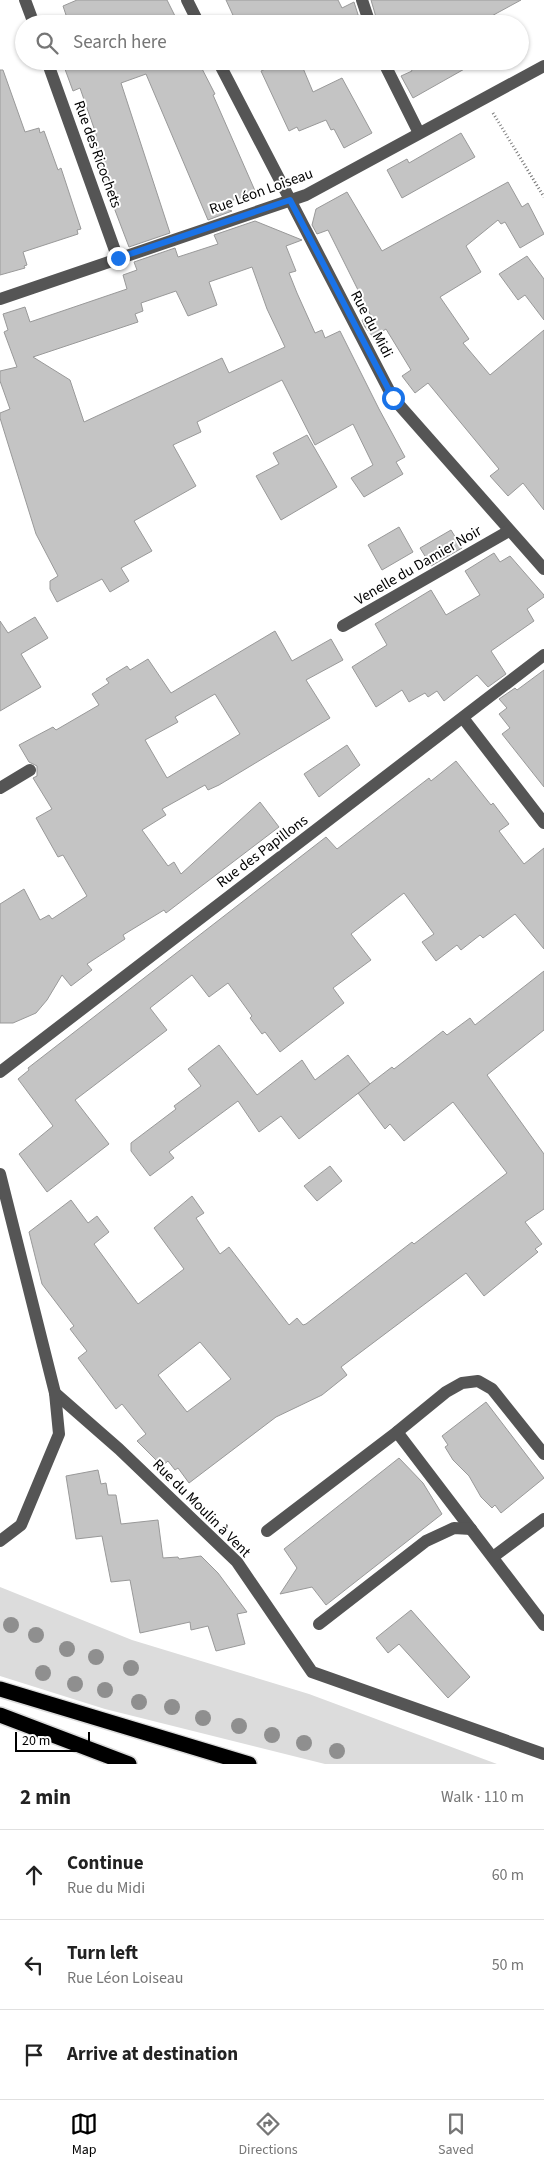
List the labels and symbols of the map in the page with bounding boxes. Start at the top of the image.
street label: Rue des Ricochets [68,98,127,211]
street label: Rue Léon Loiseau [206,163,316,220]
route end [107,247,130,270]
street label: Rue du Midi [345,287,398,361]
route start [382,387,405,410]
street label: Venelle du Damier Noir [351,520,486,610]
street label: Rue des Papillons [212,810,313,893]
street label: Rue du Moulin à Vent [148,1455,255,1562]
scale bar [15,1729,90,1752]

